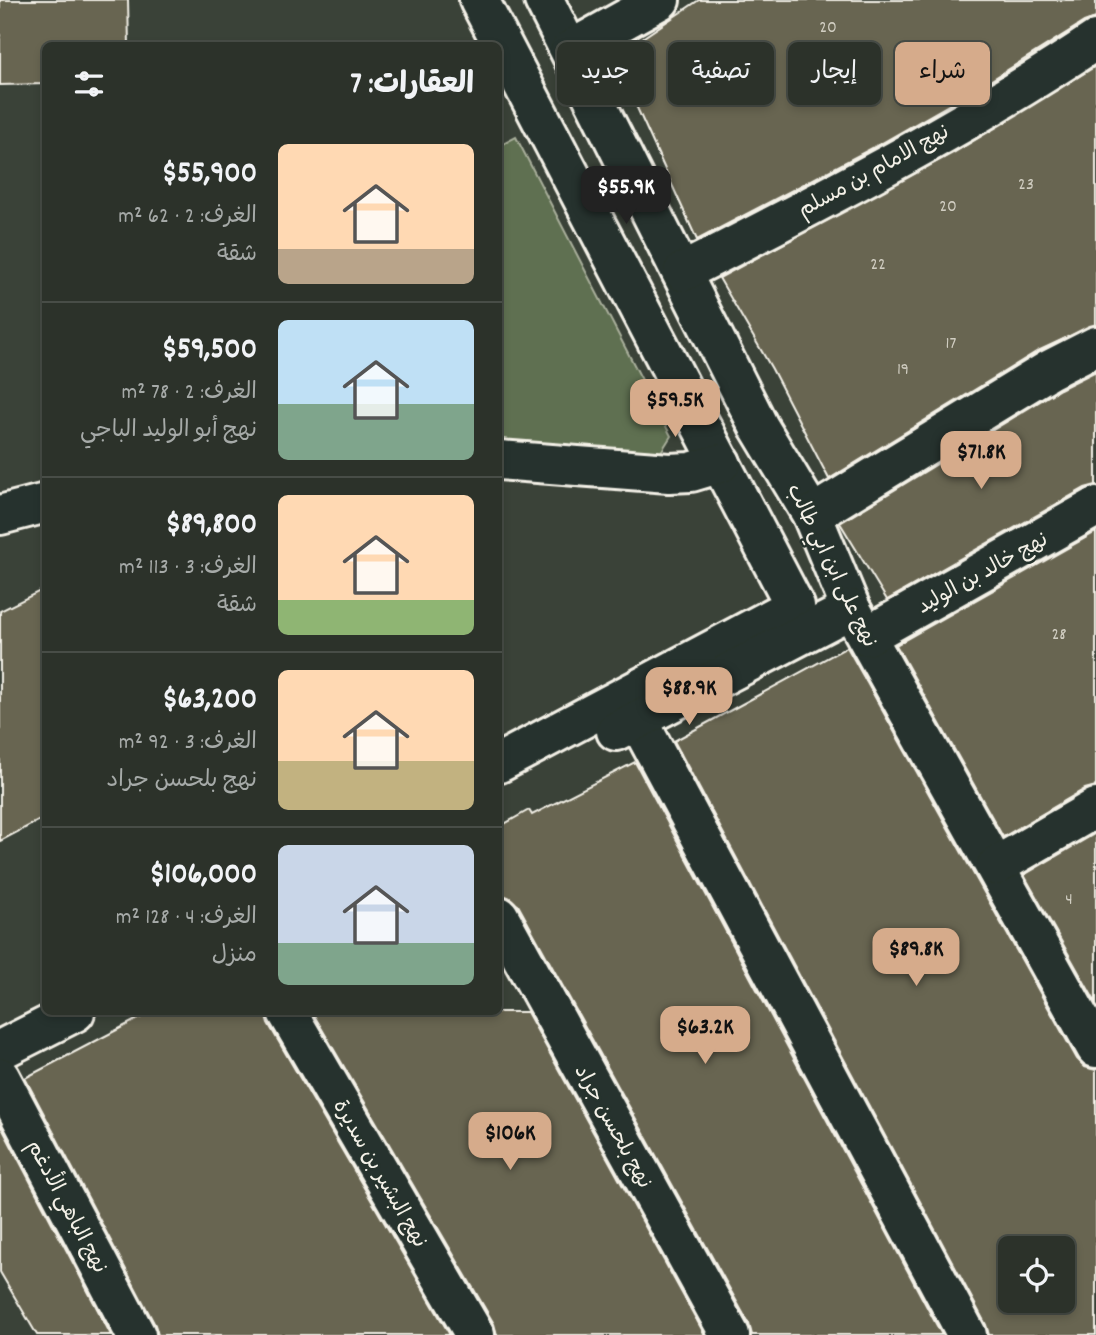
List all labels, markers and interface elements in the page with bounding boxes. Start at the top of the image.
house number: 20 [819,16,837,41]
chip: جديد [557,42,654,105]
chip: تصفية [668,42,774,105]
chip: إيجار [788,42,881,105]
chip: شراء [895,42,990,105]
icon: filters [70,65,108,103]
text: العقارات: 7 [350,65,474,108]
street label: نهج الامام بن مسلم [793,119,956,227]
text: $55,900 [162,154,257,197]
pin: $55.9K [569,166,683,226]
icon: home [334,172,418,256]
text: $55.9K [597,172,655,205]
house number: 23 [1018,173,1034,198]
house number: 20 [939,195,957,220]
text: الغرف: 2 · 62 m² [118,201,257,234]
text: شقة [217,239,257,272]
house number: 22 [870,253,886,278]
text: $59,500 [162,330,257,373]
house number: 17 [946,332,957,357]
icon: home [334,348,418,432]
house number: 19 [897,358,909,383]
text: الغرف: 2 · 78 m² [121,377,257,410]
pin: $59.5K [618,380,732,439]
text: $59.5K [646,385,704,418]
text: نهج أبو الوليد الباجي [80,415,257,448]
pin: $71.8K [924,432,1038,491]
text: $71.8K [956,437,1006,470]
street label: نهج على ابن ابي طالب [777,479,883,654]
text: $89,800 [166,505,257,548]
icon: home [334,523,418,607]
street label: نهج خالد بن الوليد [913,526,1054,623]
text: الغرف: 3 · 113 m² [119,552,257,585]
text: شقة [217,590,257,623]
house number: 28 [1051,623,1067,648]
pin: $88.9K [632,668,746,727]
text: $88.9K [661,673,717,706]
text: $63,200 [162,680,257,723]
icon: home [334,698,418,782]
text: الغرف: 3 · 92 m² [119,727,257,760]
text: نهج بلحسن جراد [106,765,257,798]
text: $106,000 [149,855,257,898]
icon: home [334,873,418,957]
house number: 4 [1065,888,1073,913]
text: الغرف: 4 · 128 m² [116,902,257,935]
pin: $89.8K [859,928,973,988]
text: $89.8K [888,934,944,967]
text: منزل [212,940,257,973]
pin: $63.2K [648,1006,762,1066]
text: $63.2K [676,1012,734,1045]
street label: نهج بلحسن جراد [565,1060,658,1195]
street label: نهج البشير بن سديرة [324,1095,433,1254]
pin: $106K [461,1112,559,1172]
text: $106K [484,1118,536,1151]
street label: نهج الباهي الأدغم [17,1134,115,1280]
map controls [998,1236,1075,1313]
button: locate [998,1236,1075,1313]

